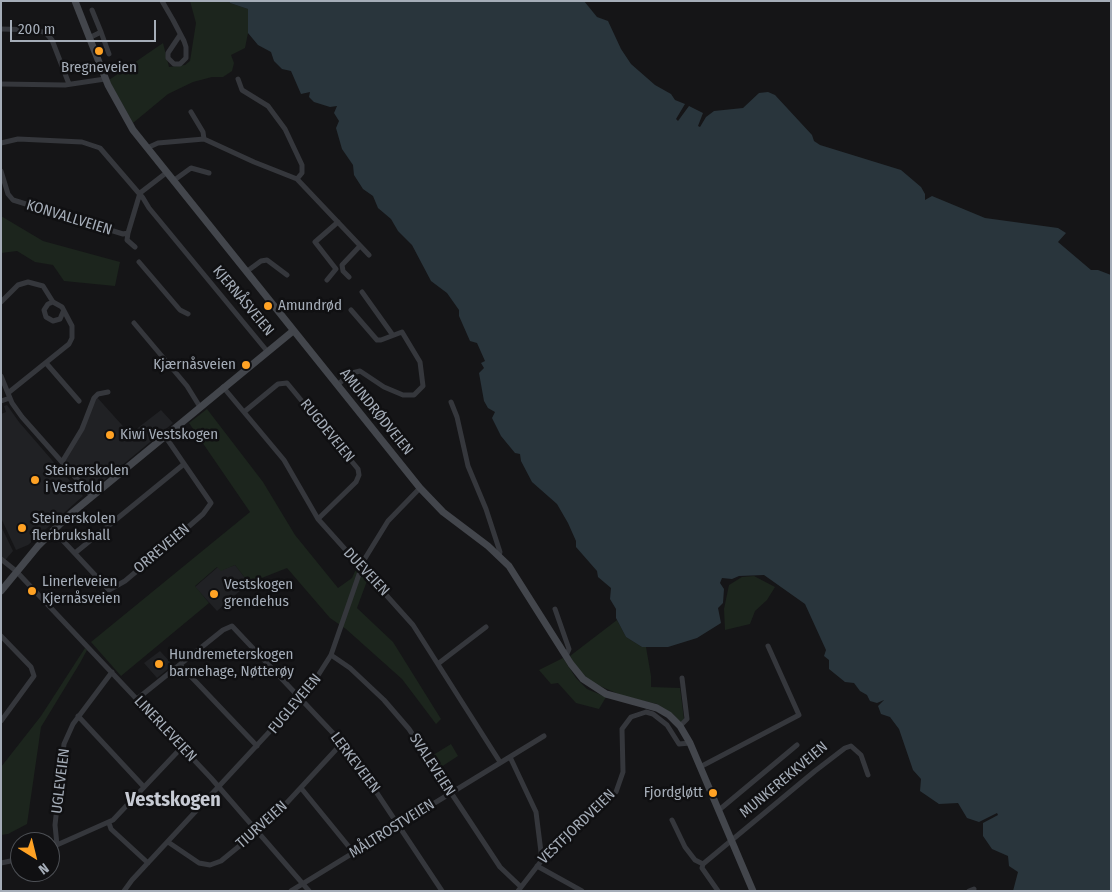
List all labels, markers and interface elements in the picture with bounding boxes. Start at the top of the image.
scale bar [12,10,159,42]
text: 200 m [18,20,55,38]
marker: Bregneveien [93,45,105,57]
place label: Bregneveien [61,59,137,77]
street label: KONVALLVEIEN [24,196,114,240]
street label: KJERNÅSVEIEN [208,262,278,340]
place label: Amundrød [278,297,342,315]
marker: Amundrød [262,300,274,312]
place label: Kjærnåsveien [153,356,236,374]
marker: Kjærnåsveien [240,359,252,371]
street label: AMUNDRØDVEIEN [336,365,416,459]
street label: RUGDEVEIEN [296,396,358,466]
place label: Kiwi Vestskogen [120,426,218,444]
marker: Kiwi Vestskogen [104,429,116,441]
place label: Steinerskolen i Vestfold [45,462,129,497]
marker: Steinerskolen i Vestfold [29,474,41,486]
place label: Steinerskolen flerbrukshall [32,510,116,545]
street label: ORREVEIEN [130,520,194,578]
marker: Steinerskolen flerbrukshall [16,522,28,534]
street label: DUEVEIEN [339,544,393,600]
place label: Linerleveien Kjernåsveien [42,573,121,608]
place label: Vestskogen grendehus [224,576,293,611]
marker: Linerleveien Kjernåsveien [26,585,38,597]
marker: Vestskogen grendehus [208,588,220,600]
place label: Hundremeterskogen barnehage, Nøtterøy [169,646,294,681]
marker: Hundremeterskogen barnehage, Nøtterøy [153,658,165,670]
street label: FUGLEVEIEN [265,670,325,738]
street label: LINERLEVEIEN [130,692,200,766]
street label: LERKEVEIEN [326,729,384,797]
street label: SVALEVEIEN [405,730,459,800]
street label: MUNKEREKKVEIEN [736,738,832,822]
street label: UGLEVEIEN [48,747,74,815]
place label: Fjordgløtt [644,784,703,802]
street label: VESTFJORDVEIEN [535,786,619,868]
marker: Fjordgløtt [707,787,719,799]
district label: Vestskogen [125,788,221,812]
street label: MÅLTROSTVEIEN [346,796,438,862]
street label: TIURVEIEN [233,797,291,853]
north arrow [10,832,60,882]
text: N [35,859,52,878]

